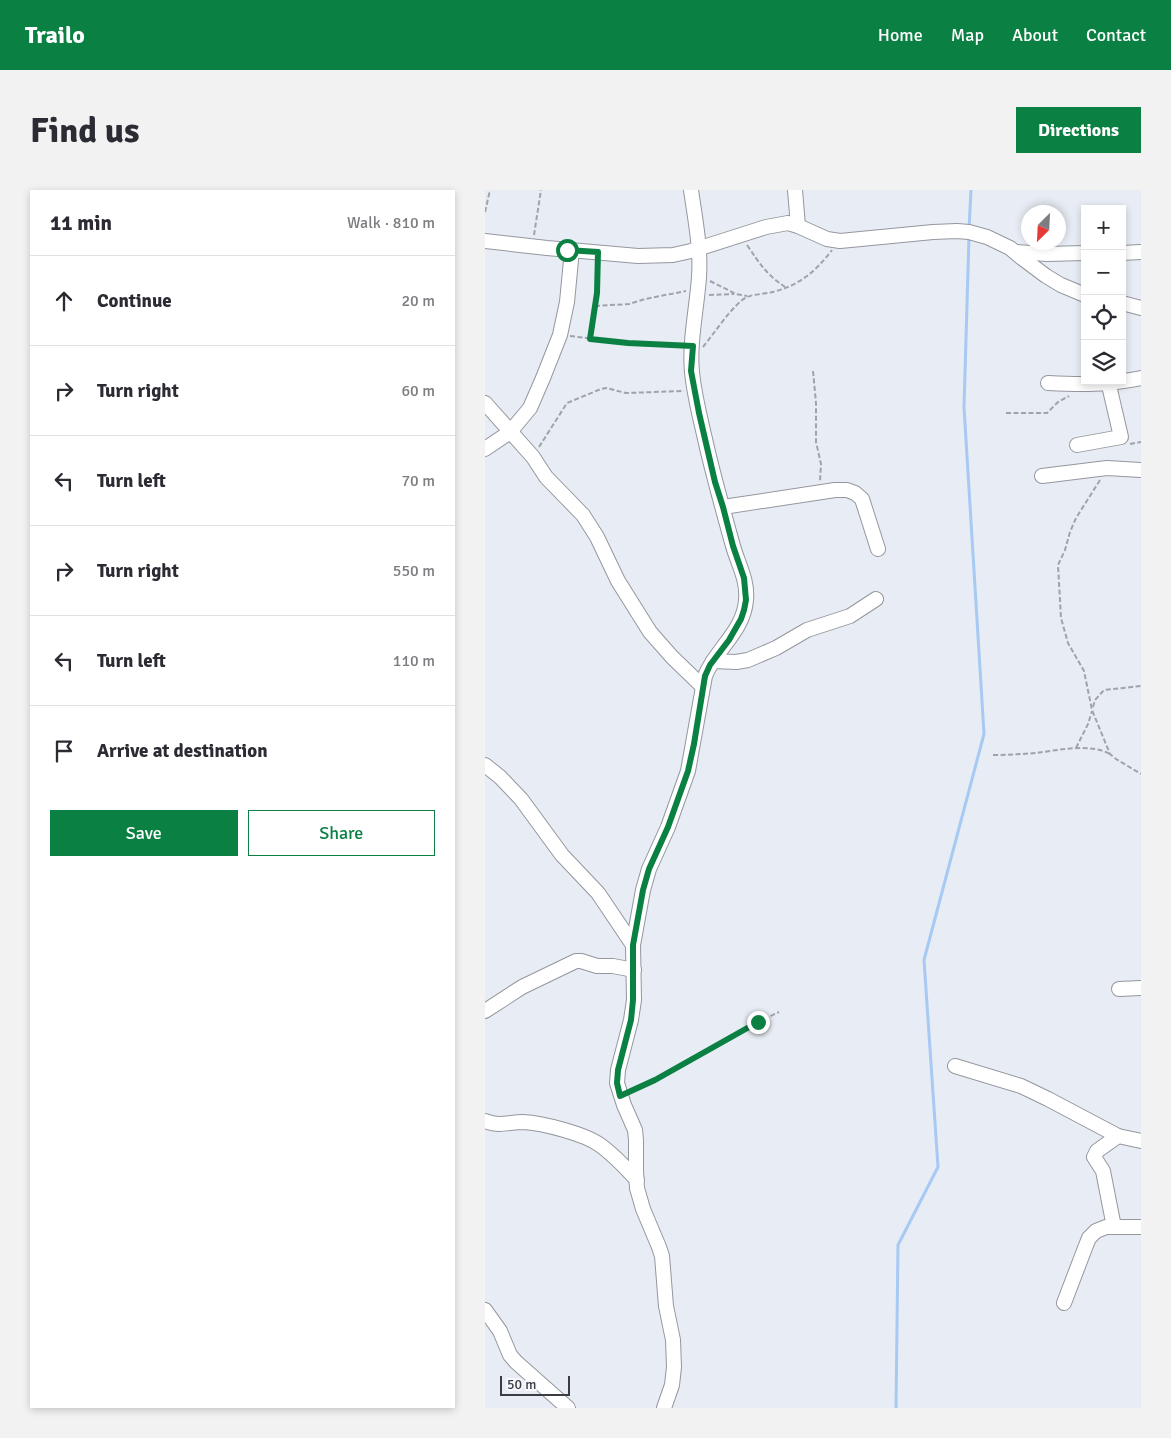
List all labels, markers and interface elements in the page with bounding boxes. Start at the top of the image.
text: Trailo [25,20,85,50]
text: Home [878,24,923,46]
text: Map [951,24,984,46]
text: About [1012,24,1058,46]
text: Contact [1086,24,1146,46]
button: Directions [1016,107,1141,153]
text: Find us [30,109,140,152]
north arrow [1021,205,1066,250]
map controls [1081,205,1126,385]
button: + [1081,205,1126,250]
text: 11 min [50,210,112,236]
text: Walk · 810 m [347,213,435,233]
route start [556,239,579,262]
button: − [1081,250,1126,295]
icon: ahead [50,287,78,315]
text: Continue [97,289,172,313]
text: 20 m [401,291,435,311]
button: locate [1081,295,1126,340]
button: layers [1081,340,1126,385]
icon: right [50,377,78,405]
text: Turn right [97,379,179,403]
text: 60 m [401,381,435,401]
icon: left [50,467,78,495]
text: Turn left [97,469,166,493]
text: 70 m [401,471,435,491]
icon: right [50,557,78,585]
text: Turn right [97,559,179,583]
text: 550 m [393,561,435,581]
icon: left [50,647,78,675]
text: Turn left [97,649,166,673]
text: 110 m [393,651,435,671]
icon: arrive [50,737,78,765]
text: Arrive at destination [97,739,268,763]
button: Save [50,810,238,856]
button: Share [248,810,435,856]
route end [747,1011,770,1034]
scale bar [500,1373,570,1396]
text: 50 m [507,1376,536,1393]

